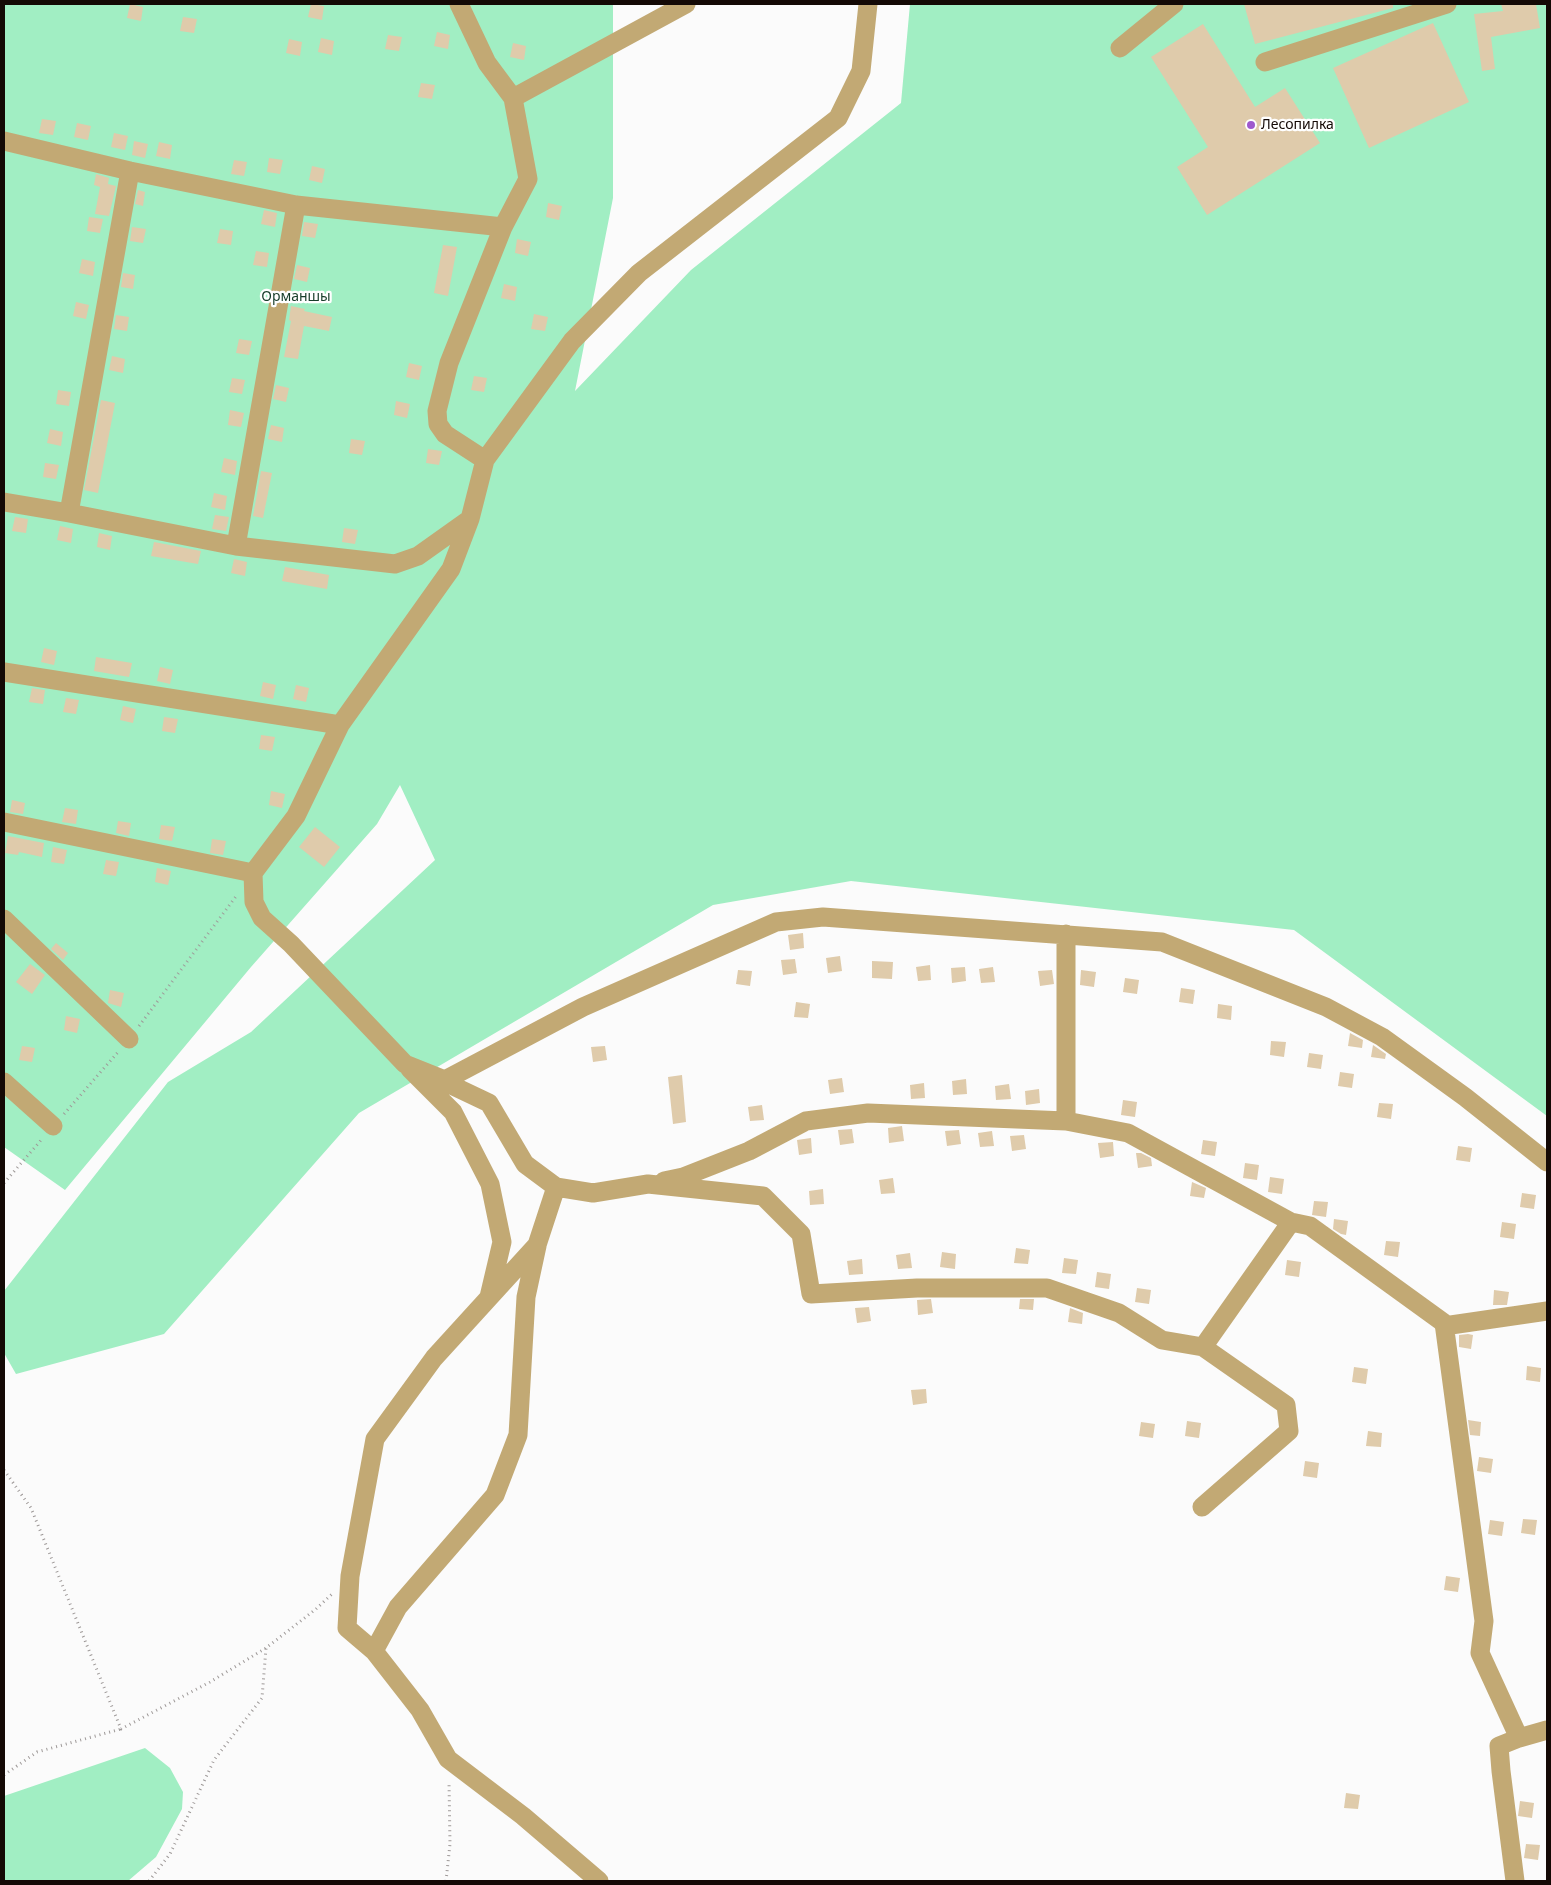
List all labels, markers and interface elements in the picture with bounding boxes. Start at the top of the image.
place label: Лесопилка [1261,117,1334,133]
marker: Лесопилка [1245,119,1257,131]
park label: Орманшы [261,289,331,305]

